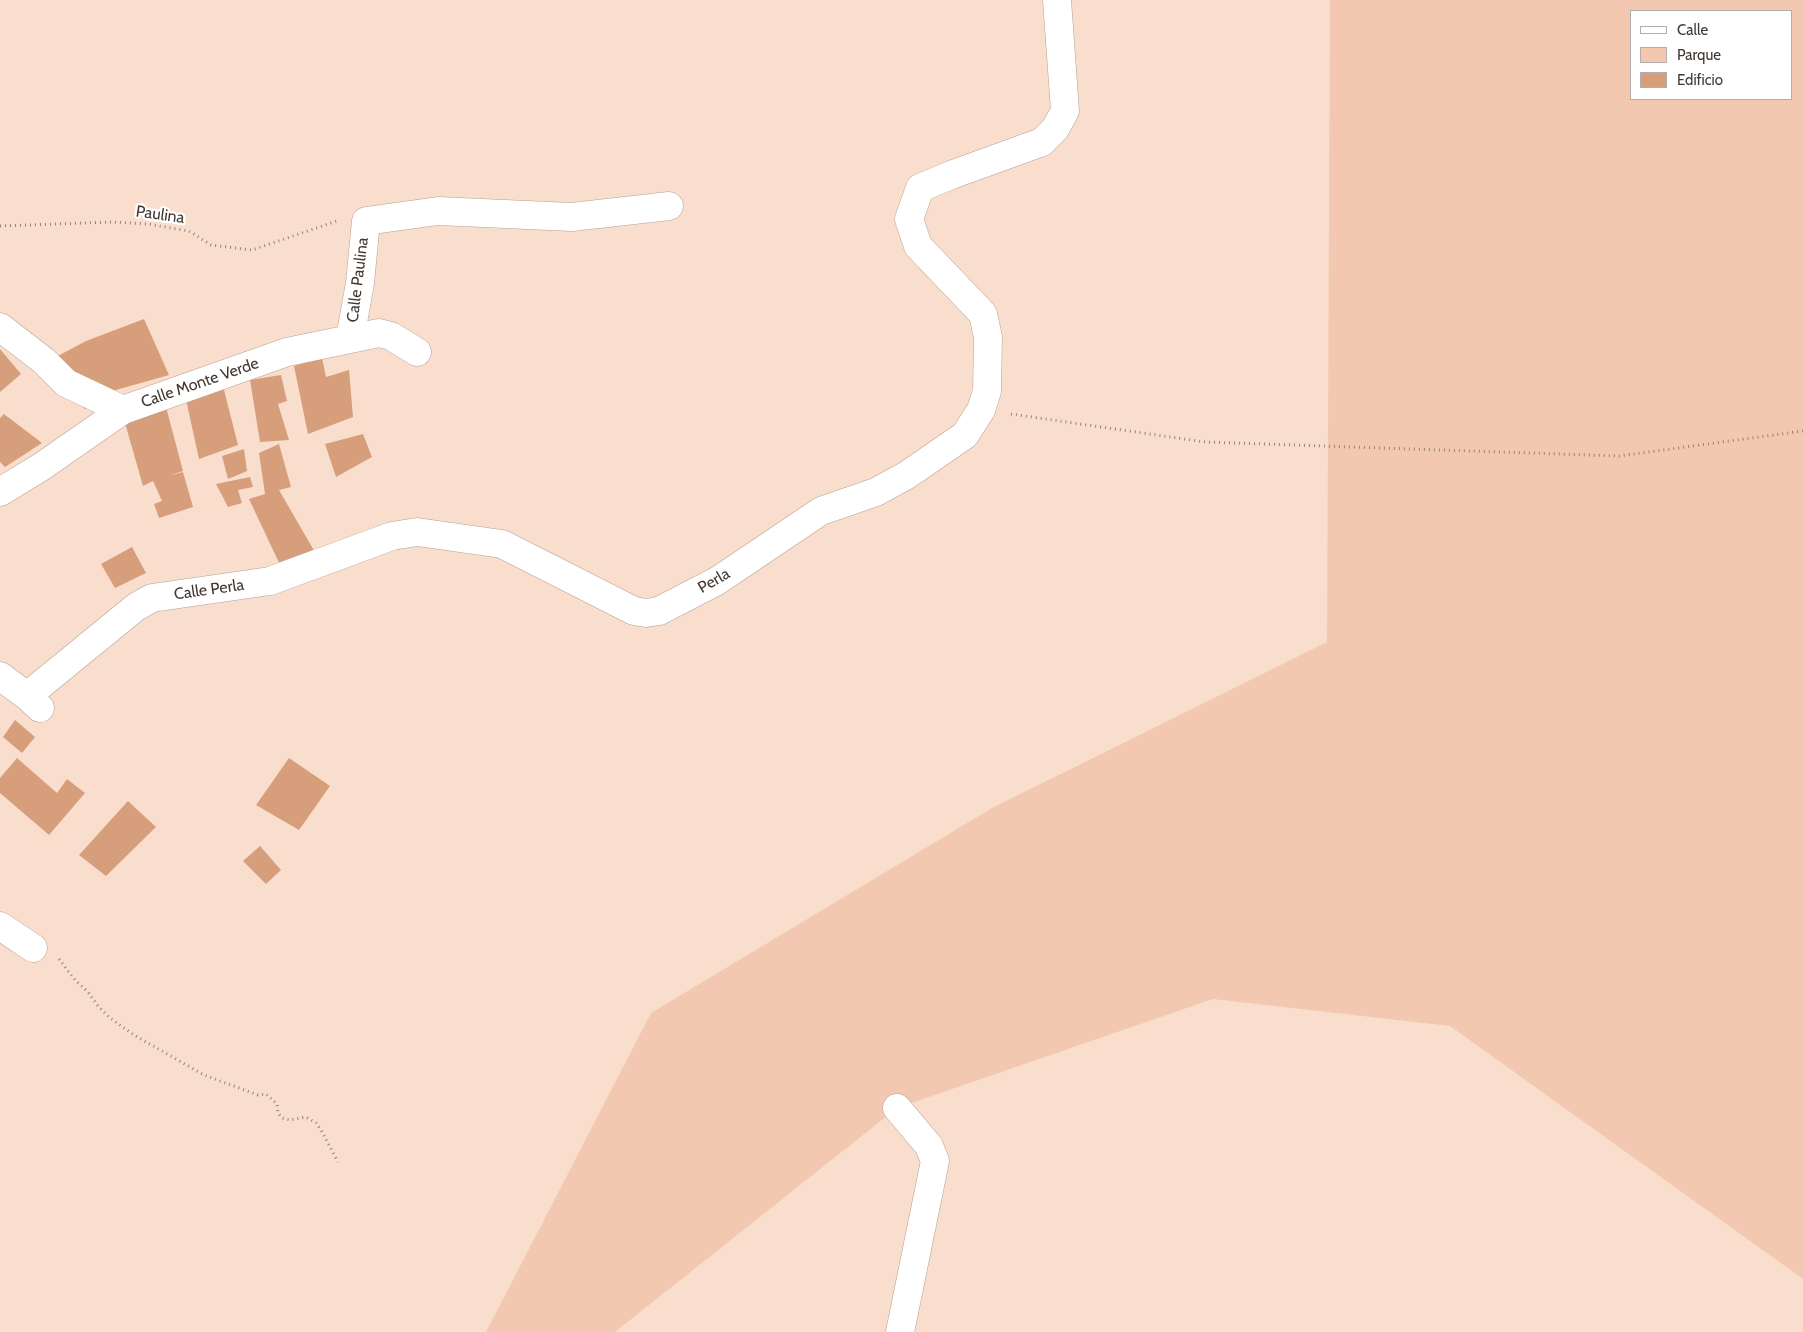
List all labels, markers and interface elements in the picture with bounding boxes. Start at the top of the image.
legend [1630,10,1793,100]
text: Calle [1677,21,1708,39]
text: Parque [1677,46,1721,64]
text: Edificio [1677,71,1723,89]
street label: Paulina [135,202,185,228]
street label: Calle Paulina [343,236,373,324]
street label: Calle Monte Verde [139,354,261,412]
street label: Perla [695,564,733,598]
street label: Calle Perla [173,576,245,604]

